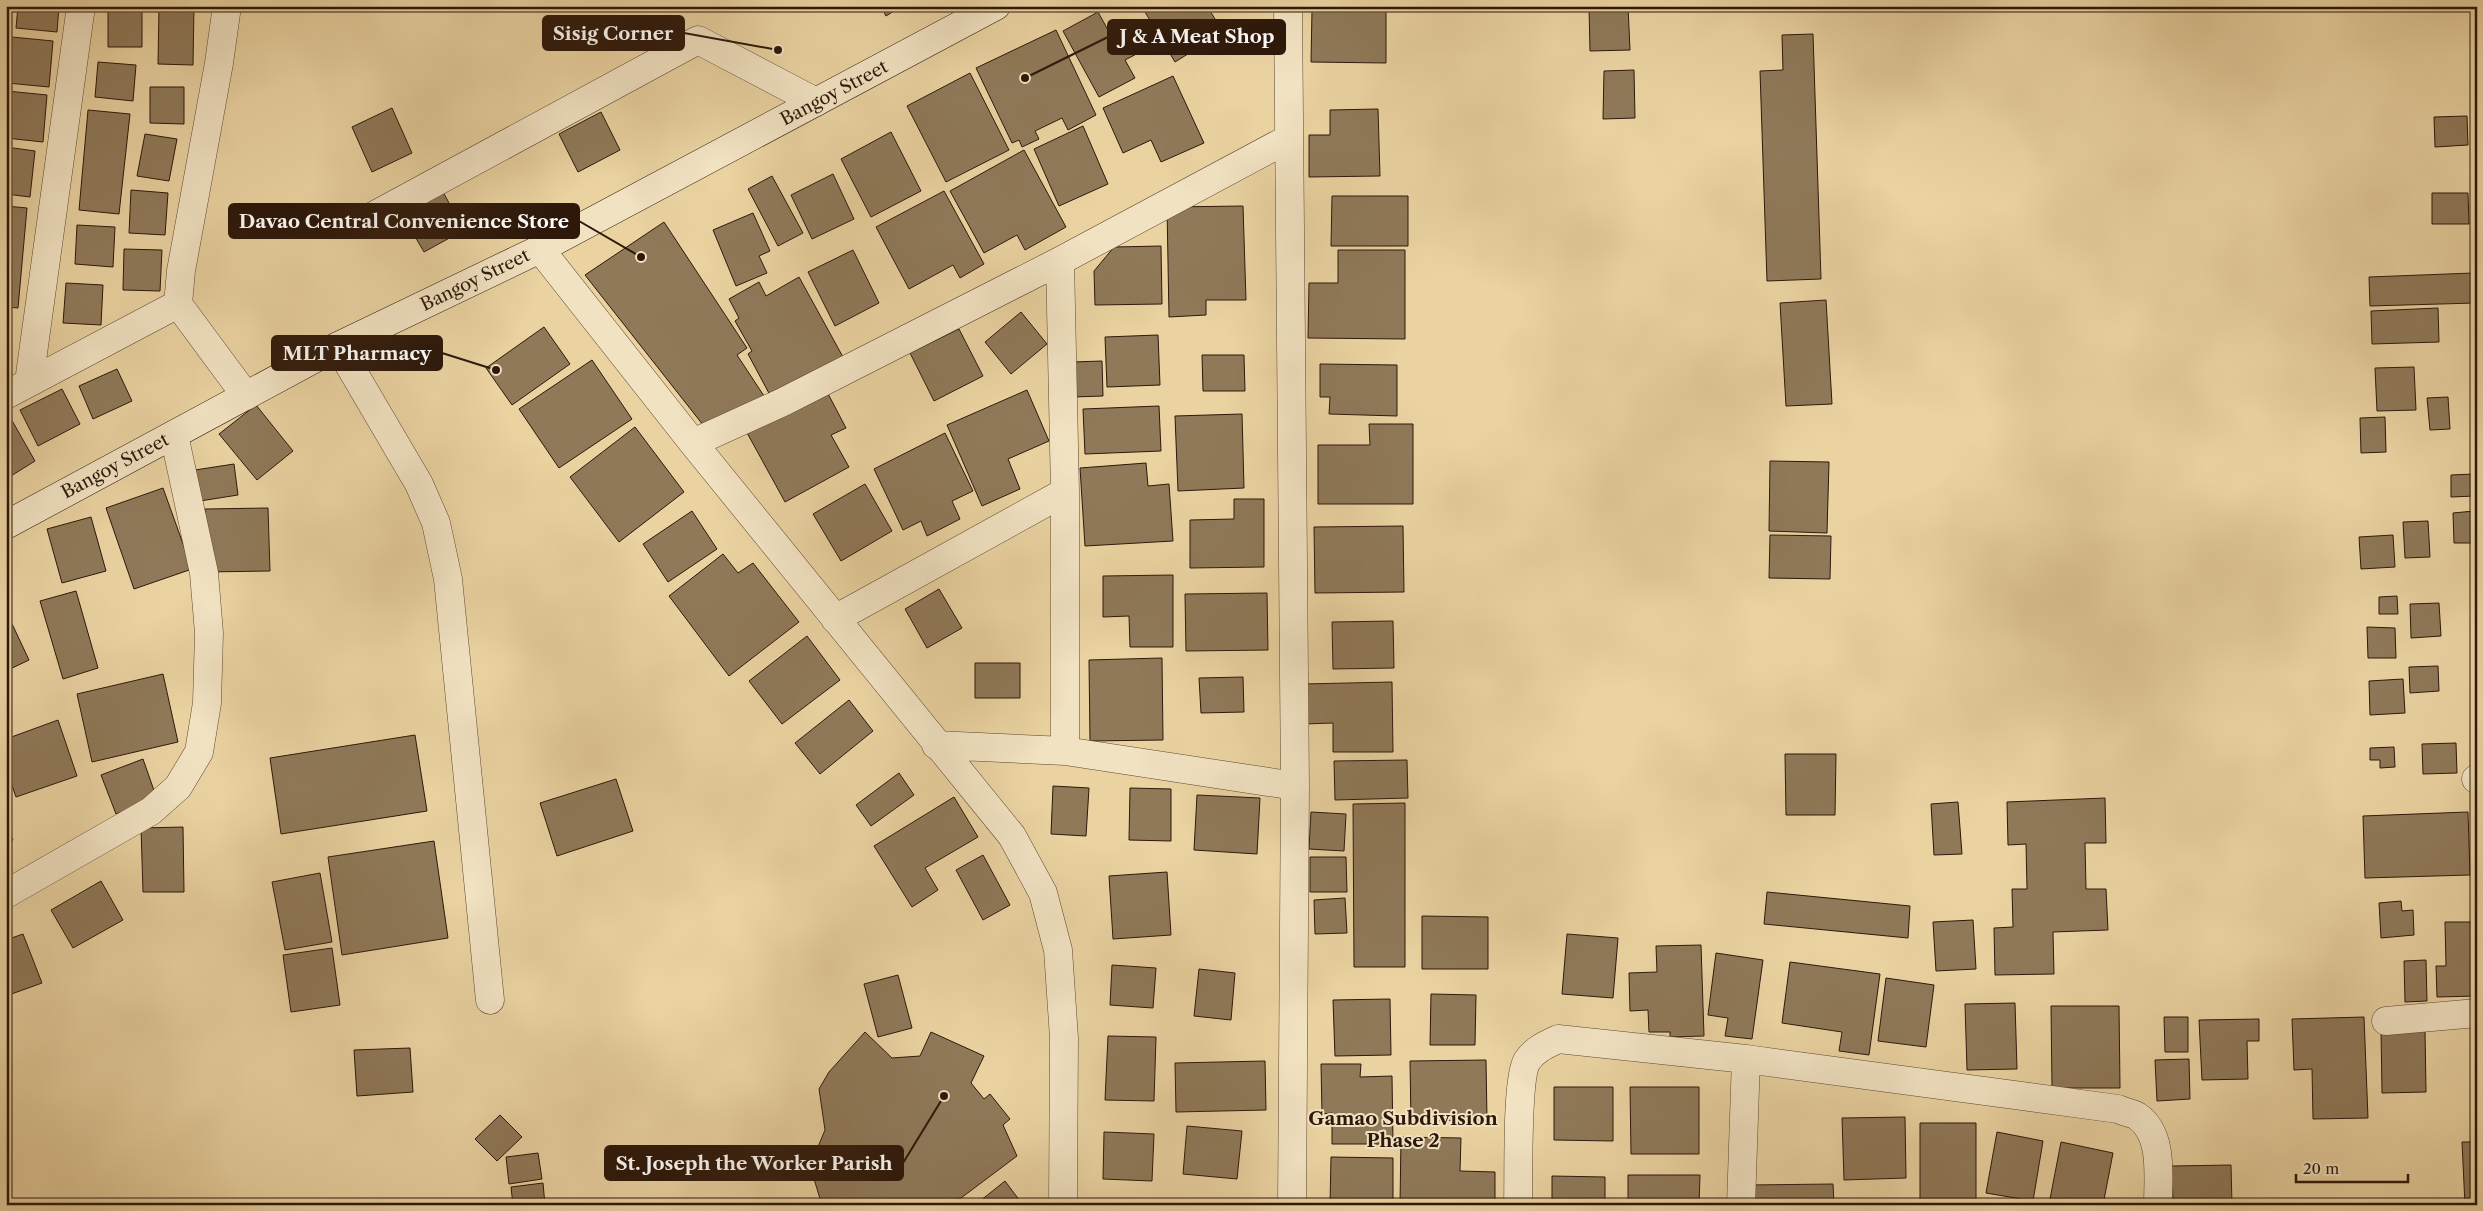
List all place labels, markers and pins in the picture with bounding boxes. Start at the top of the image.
callout: Sisig Corner [543,16,684,50]
callout: J & A Meat Shop [1108,20,1285,54]
callout: Davao Central Convenience Store [229,204,579,238]
callout: MLT Pharmacy [272,336,442,370]
callout: St. Joseph the Worker Parish [605,1146,903,1180]

